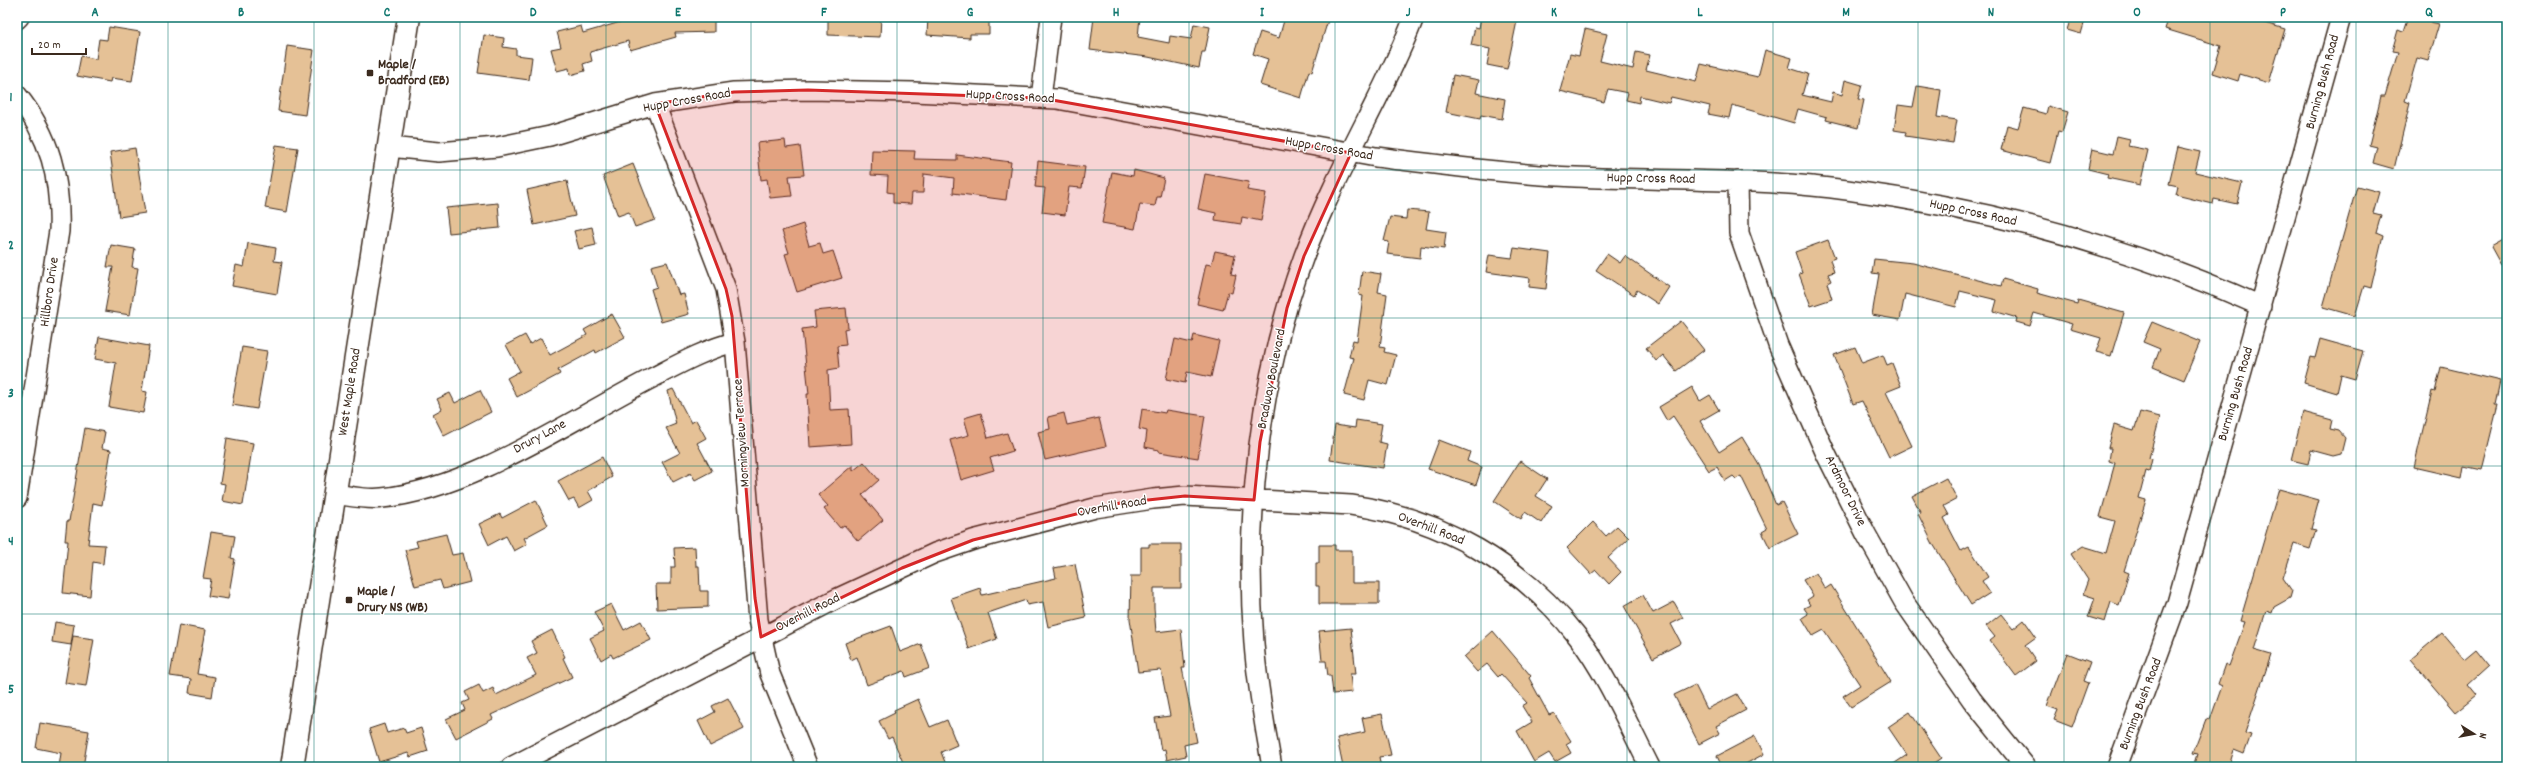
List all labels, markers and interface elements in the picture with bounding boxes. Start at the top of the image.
text: A [91,4,99,23]
text: B [238,4,244,23]
text: C [384,4,391,23]
text: D [530,4,537,23]
text: E [675,4,682,23]
text: F [821,4,827,23]
text: G [967,4,974,23]
text: H [1113,4,1120,23]
text: I [1260,4,1265,23]
text: J [1406,4,1411,23]
text: K [1551,4,1557,23]
text: L [1697,4,1703,23]
text: M [1842,4,1850,23]
text: N [1988,4,1994,23]
text: O [2133,4,2141,23]
text: P [2280,4,2286,23]
text: Q [2425,4,2433,23]
scale bar [32,30,86,56]
street label: Burning Bush Road [2301,33,2345,131]
text: 20 m [38,37,61,54]
place label: Maple / Bradford (EB) [378,55,450,91]
marker: Maple / Bradford (EB) [365,68,375,78]
street label: Hupp Cross Road [642,83,732,119]
street label: Hupp Cross Road [965,85,1055,109]
text: 1 [10,89,13,108]
street label: Hupp Cross Road [1284,131,1374,167]
street label: Hupp Cross Road [1606,168,1696,190]
street label: Hupp Cross Road [1927,194,2019,232]
text: 2 [8,237,14,256]
street label: Hillboro Drive [35,256,65,328]
street label: Bradway Boulevard [1252,327,1292,431]
street label: Burning Bush Road [2213,345,2259,443]
street label: West Maple Road [333,347,367,437]
street label: Morningview Terrace [728,378,756,488]
text: 3 [8,385,14,404]
street label: Drury Lane [510,415,570,459]
street label: Ardmoor Drive [1819,452,1871,530]
street label: Overhill Road [1076,491,1148,523]
street label: Overhill Road [1395,507,1467,551]
text: 4 [8,533,14,552]
place label: Maple / Drury NS (WB) [357,582,428,618]
street label: Overhill Road [772,588,844,638]
marker: Maple / Drury NS (WB) [344,595,354,605]
street label: Burning Bush Road [2114,655,2168,753]
text: 5 [8,681,14,700]
north arrow [2454,714,2494,754]
text: N [2473,731,2490,740]

